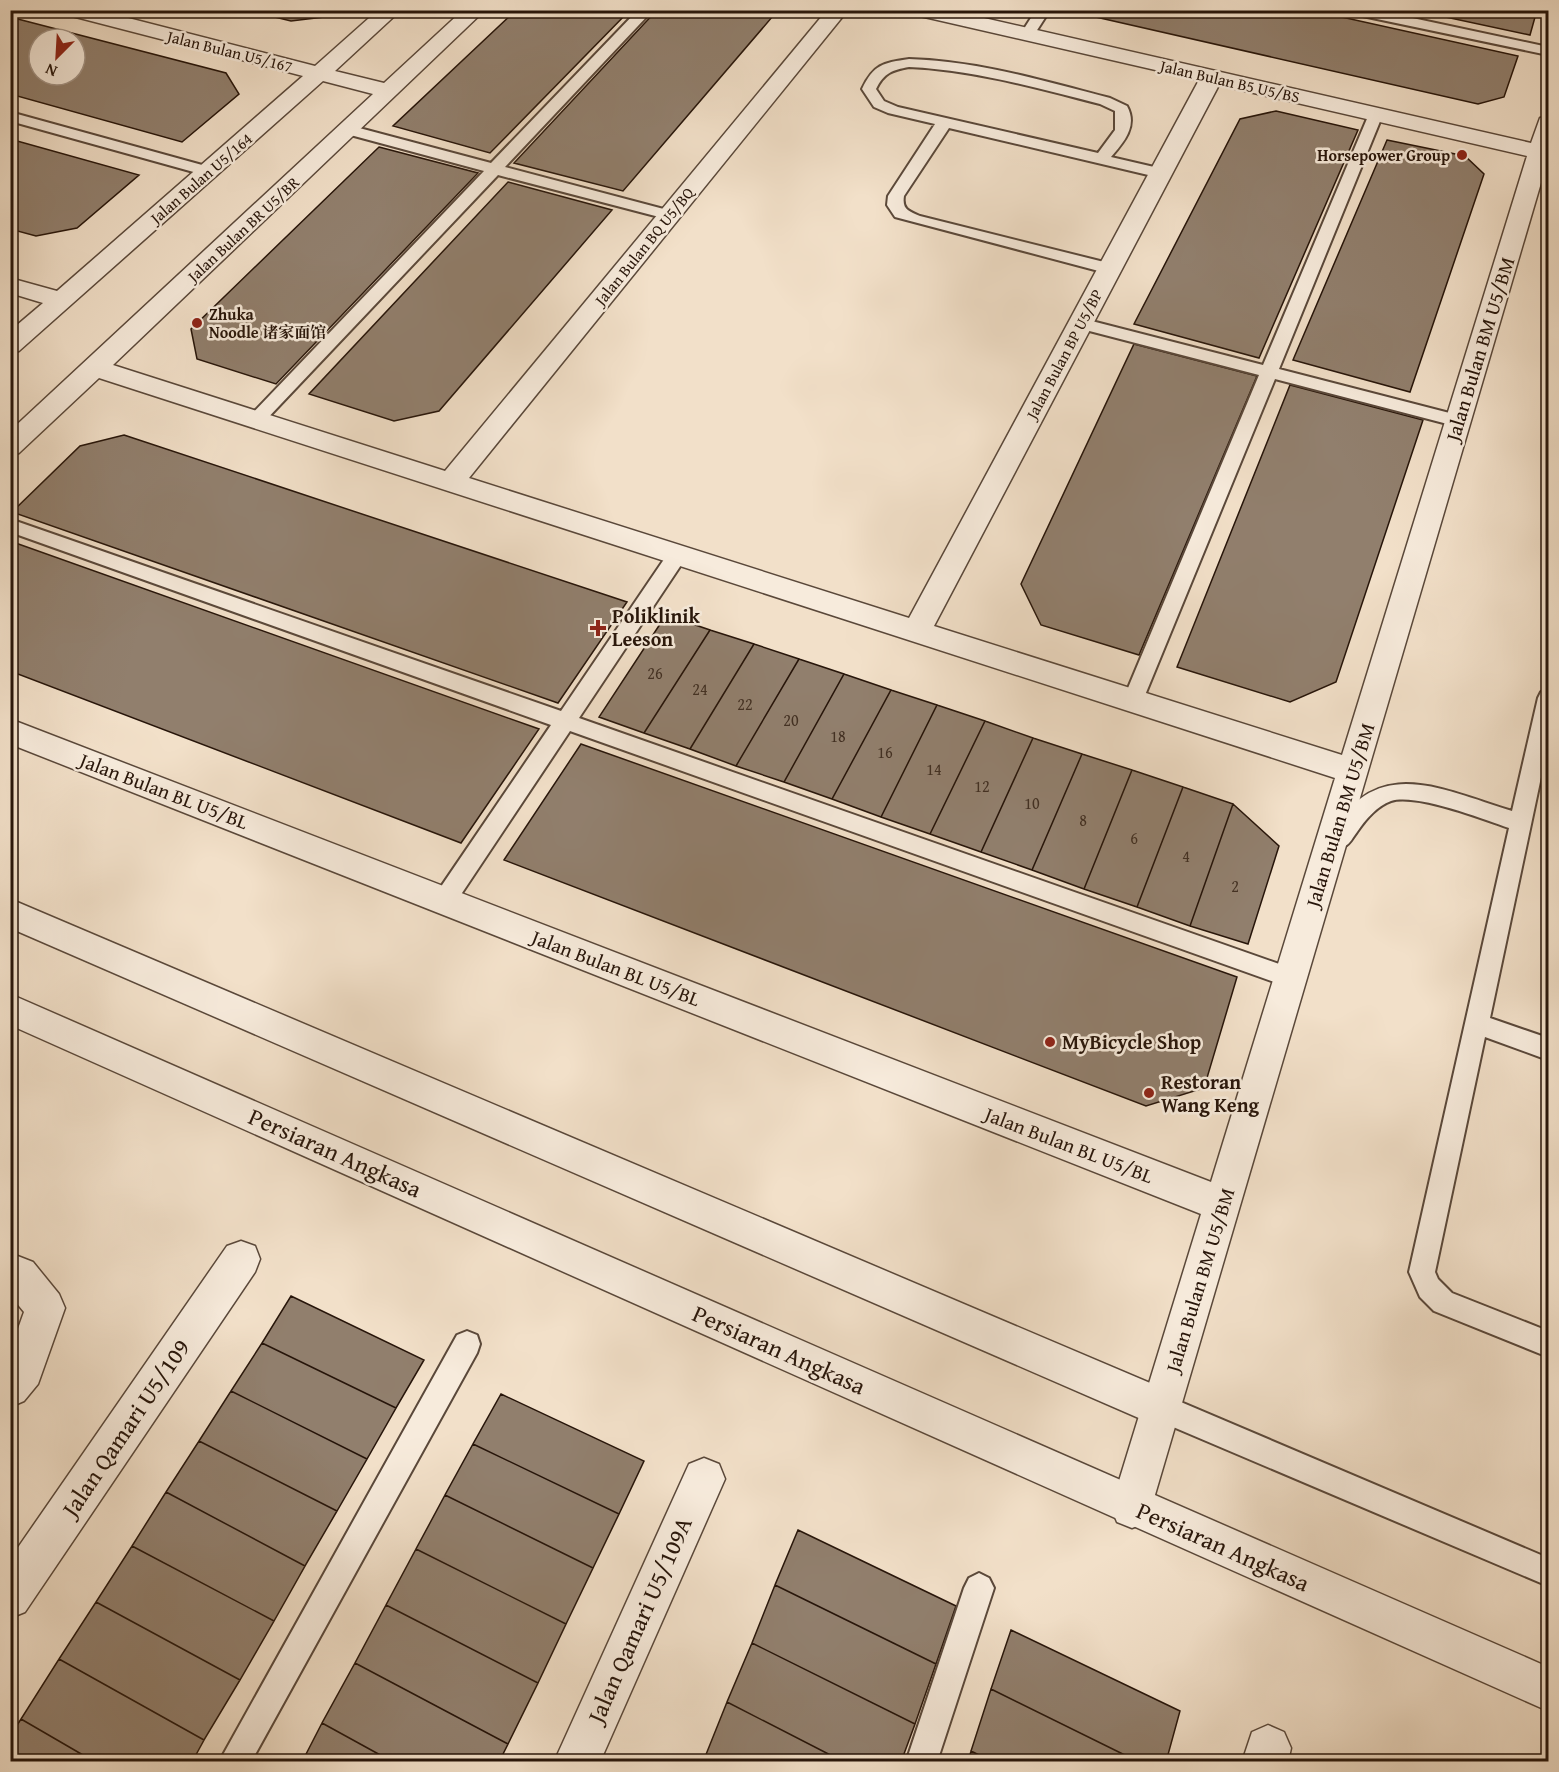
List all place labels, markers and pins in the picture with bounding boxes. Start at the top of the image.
place label: Horsepower Group [1317,143,1450,167]
marker: Horsepower Group [1455,148,1469,162]
place label: Zhuka Noodle 诸家面馆 [209,302,326,344]
marker: Zhuka Noodle 诸家面馆 [190,316,204,330]
place label: Poliklinik Leeson [612,601,700,653]
marker: Poliklinik Leeson [589,619,607,637]
place label: MyBicycle Shop [1062,1027,1201,1056]
marker: MyBicycle Shop [1043,1035,1057,1049]
place label: Restoran Wang Keng [1161,1067,1260,1119]
marker: Restoran Wang Keng [1142,1086,1156,1100]

